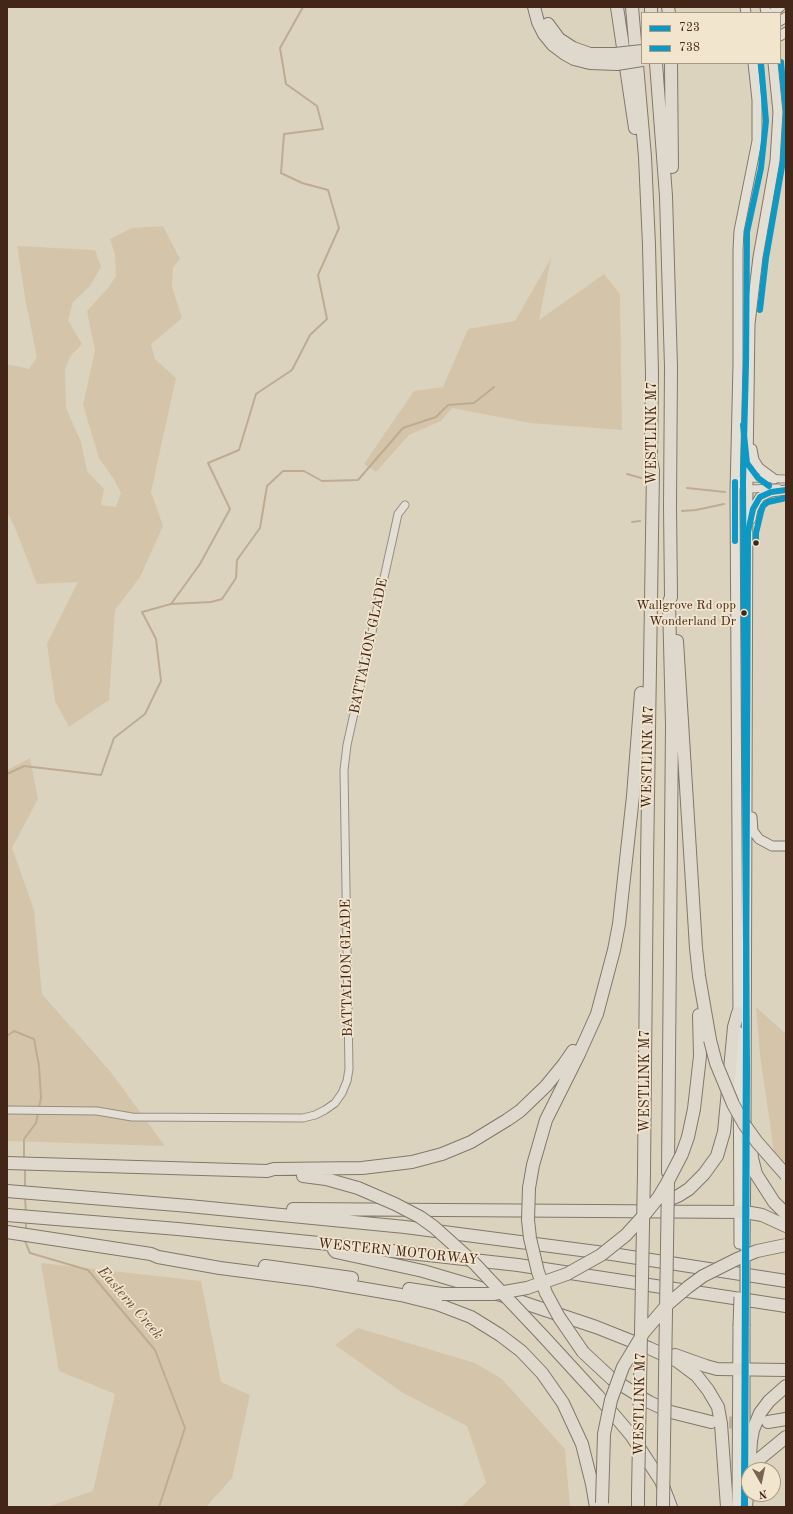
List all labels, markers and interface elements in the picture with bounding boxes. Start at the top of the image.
legend [641,12,781,64]
text: 723 [679,22,700,34]
text: 738 [679,42,700,54]
street label: WESTLINK M7 [644,381,660,485]
unlabelled marker [751,538,761,548]
street label: BATTALION GLADE [346,577,392,715]
place label: Wallgrove Rd opp Wonderland Dr [636,598,736,629]
marker: Wallgrove Rd opp Wonderland Dr [739,608,749,618]
street label: WESTLINK M7 [639,705,657,809]
street label: BATTALION GLADE [337,899,357,1037]
street label: WESTLINK M7 [637,1029,653,1133]
street label: WESTERN MOTORWAY [317,1235,479,1269]
water label: Eastern Creek [93,1263,167,1343]
street label: WESTLINK M7 [631,1352,649,1456]
north arrow [741,1462,781,1502]
text: N [758,1487,768,1499]

